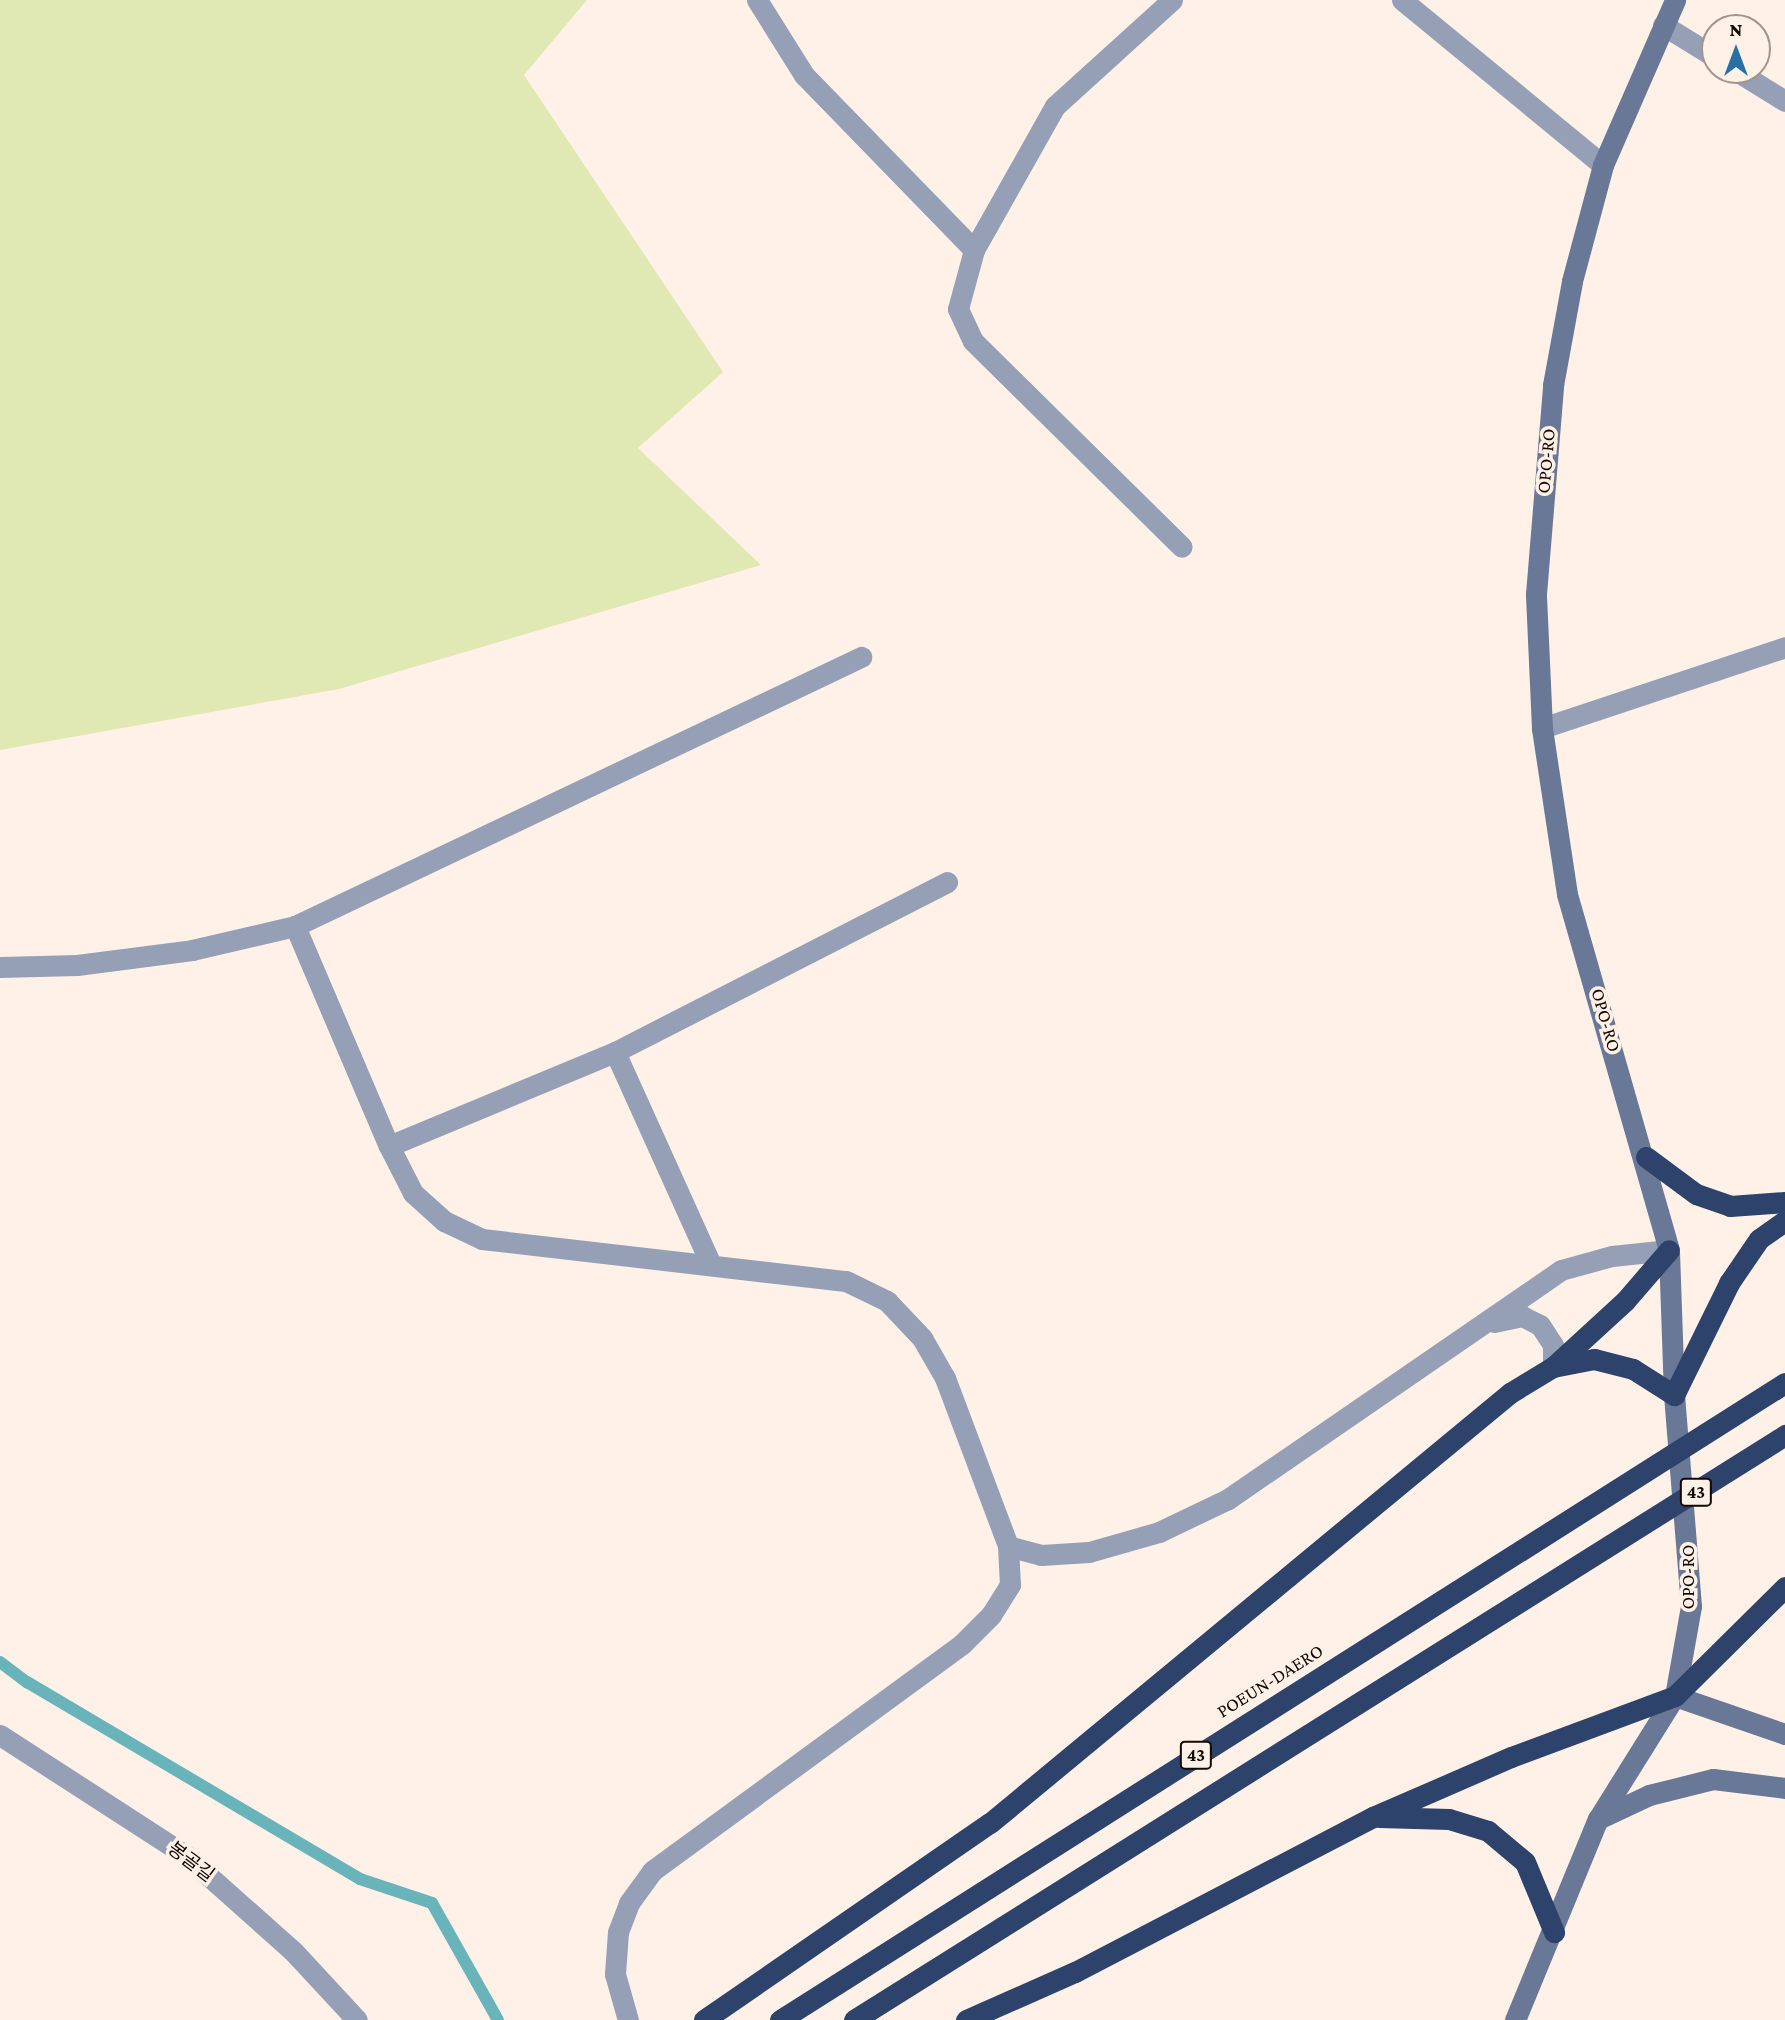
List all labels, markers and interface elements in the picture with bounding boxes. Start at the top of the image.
north arrow [1701,14,1771,84]
text: N [1730,19,1742,40]
street label: OPO-RO [1532,428,1560,494]
street label: OPO-RO [1586,986,1626,1054]
road number: 43 [1678,1478,1714,1506]
street label: OPO-RO [1677,1544,1699,1610]
street label: POEUN-DAERO [1213,1639,1327,1723]
road number: 43 [1178,1740,1214,1770]
street label: 봉골길 [163,1837,219,1887]

